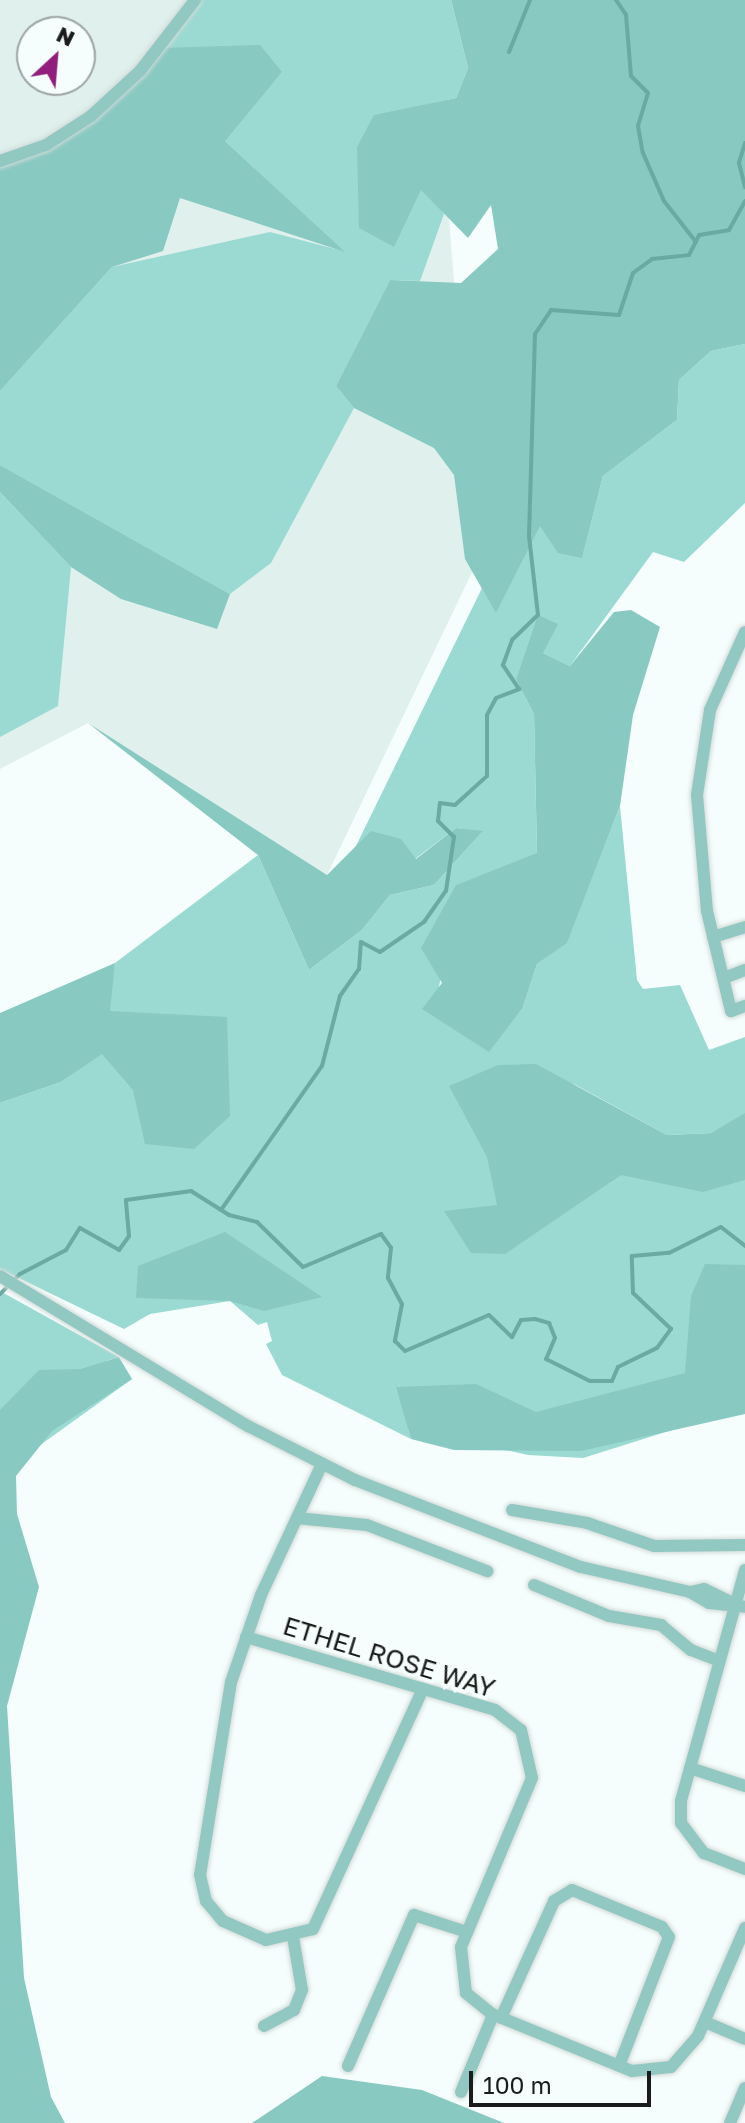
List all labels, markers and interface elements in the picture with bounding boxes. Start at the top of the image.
north arrow [16,16,96,96]
text: N [52,20,79,52]
street label: ETHEL ROSE WAY [279,1610,499,1704]
scale bar [473,2055,655,2105]
text: 100 m [483,2070,552,2099]

